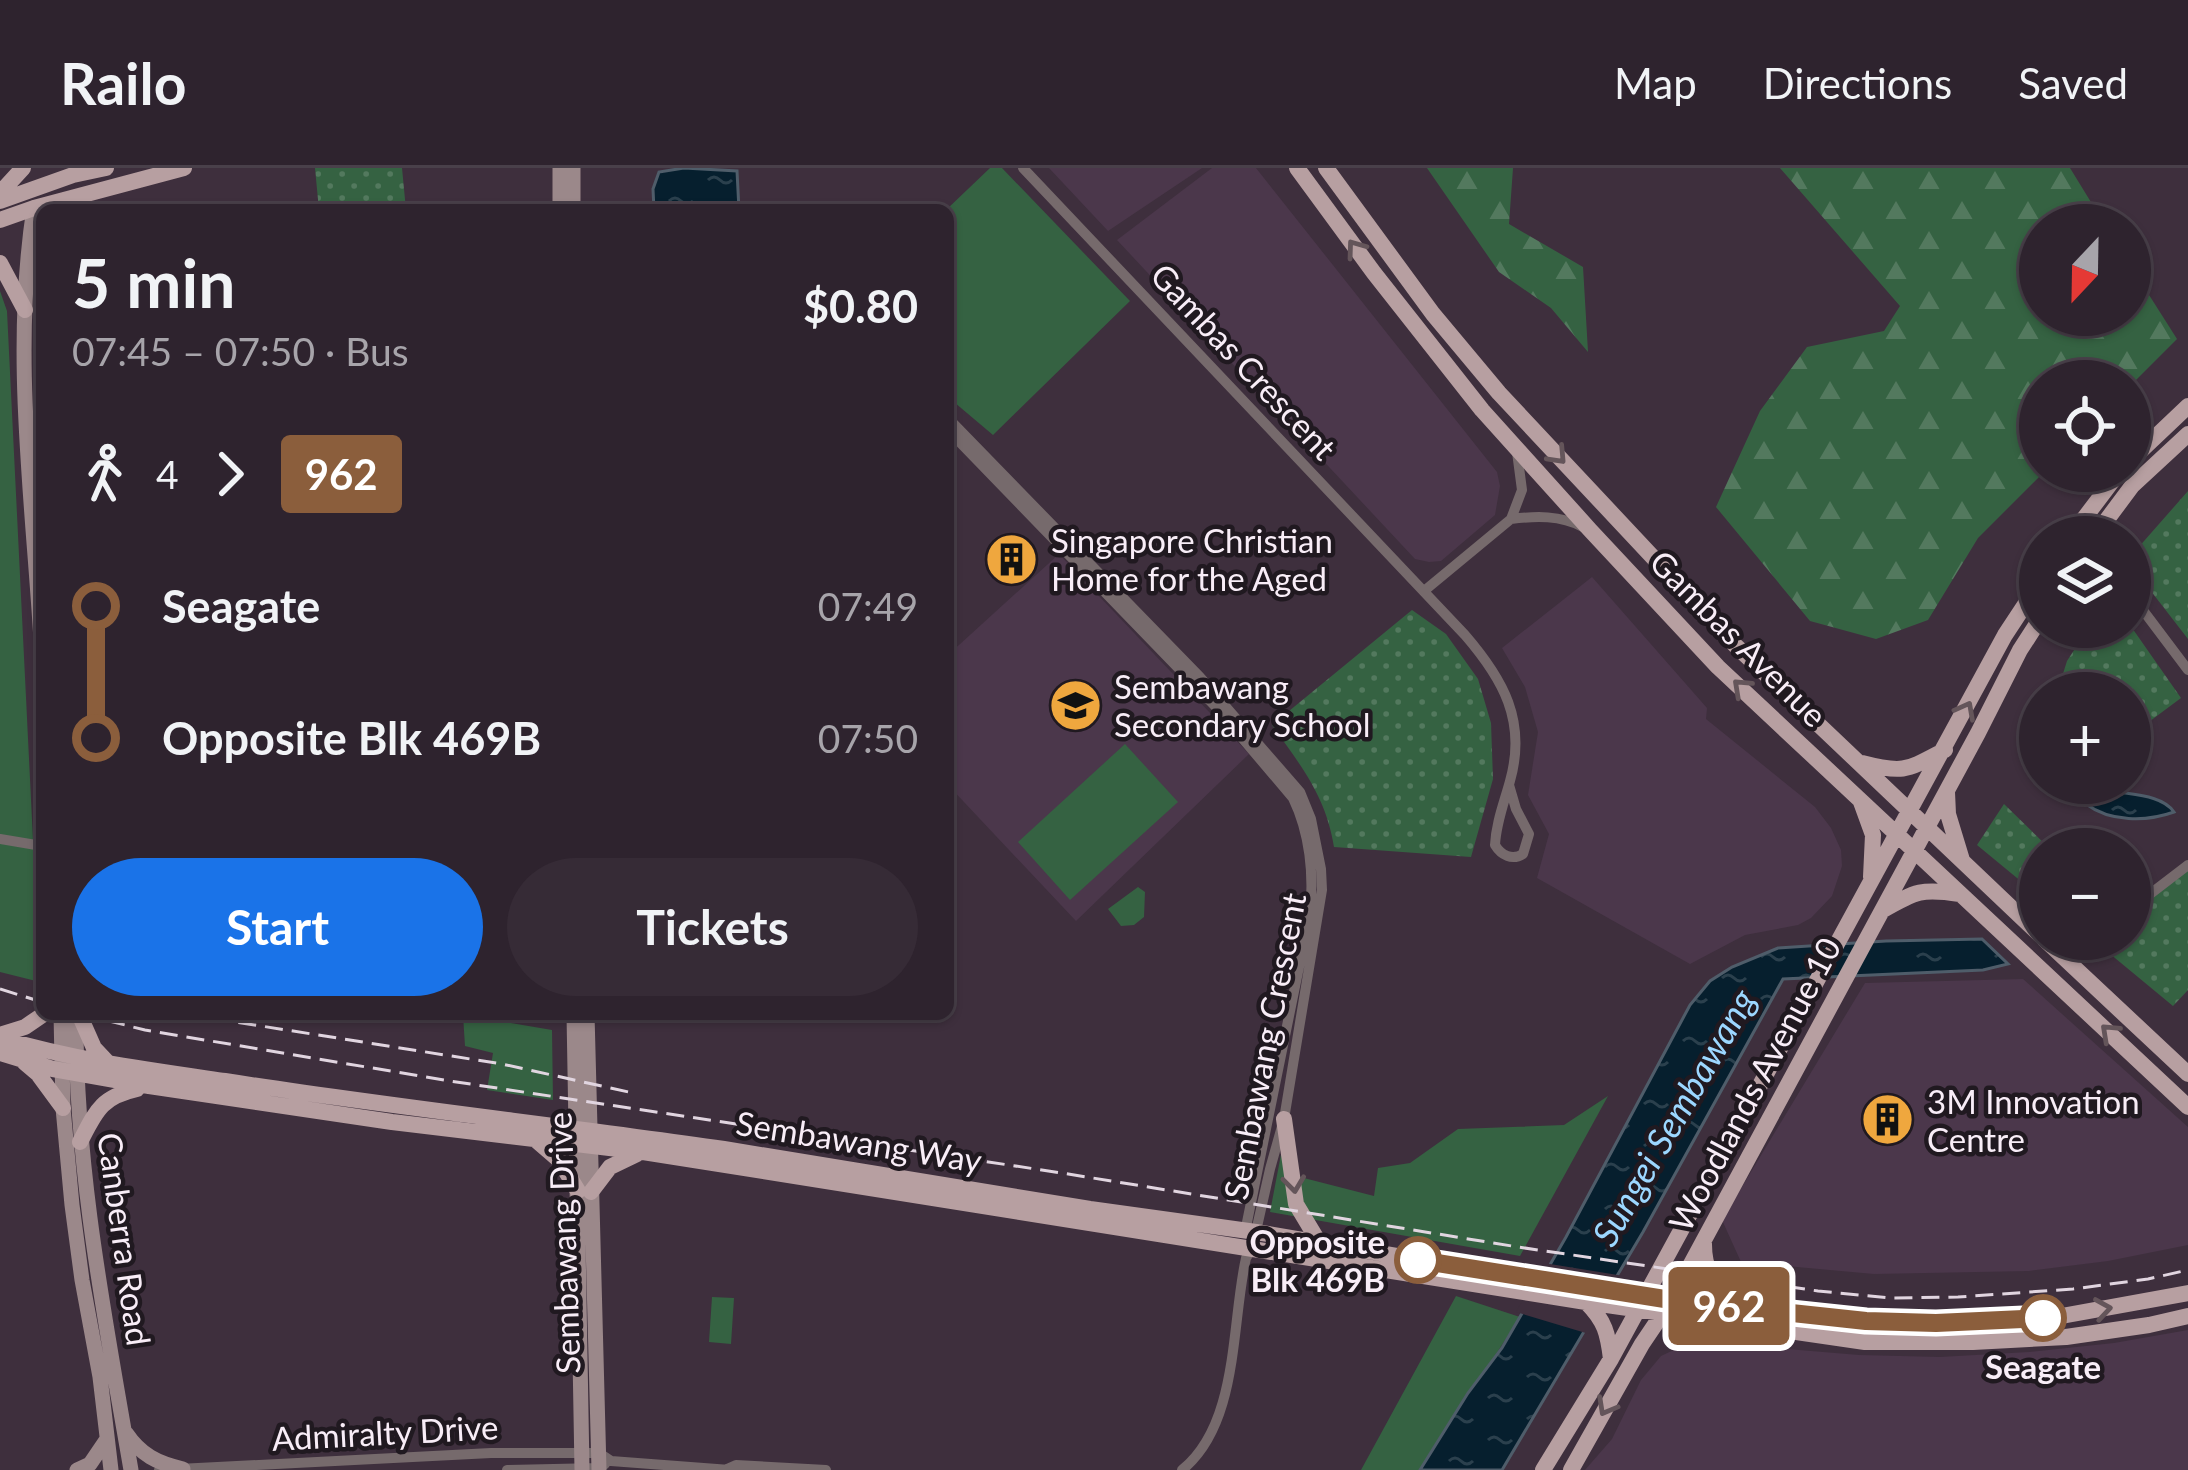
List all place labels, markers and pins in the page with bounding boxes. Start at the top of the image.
place label: Singapore Christian Home for the Aged [1051,520,1333,598]
building icon: Singapore Christian Home for the Aged [984,531,1040,587]
place label: Sembawang Secondary School [1114,666,1371,744]
school or university icon: Sembawang Secondary School [1047,677,1103,733]
place label: 3M Innovation Centre [1927,1081,2140,1159]
building icon: 3M Innovation Centre [1860,1092,1916,1148]
place label: Opposite Blk 469B [1250,1221,1385,1299]
marker: Opposite Blk 469B [1396,1238,1440,1282]
marker: Seagate [2021,1296,2065,1340]
place label: Seagate [1985,1346,2101,1386]

